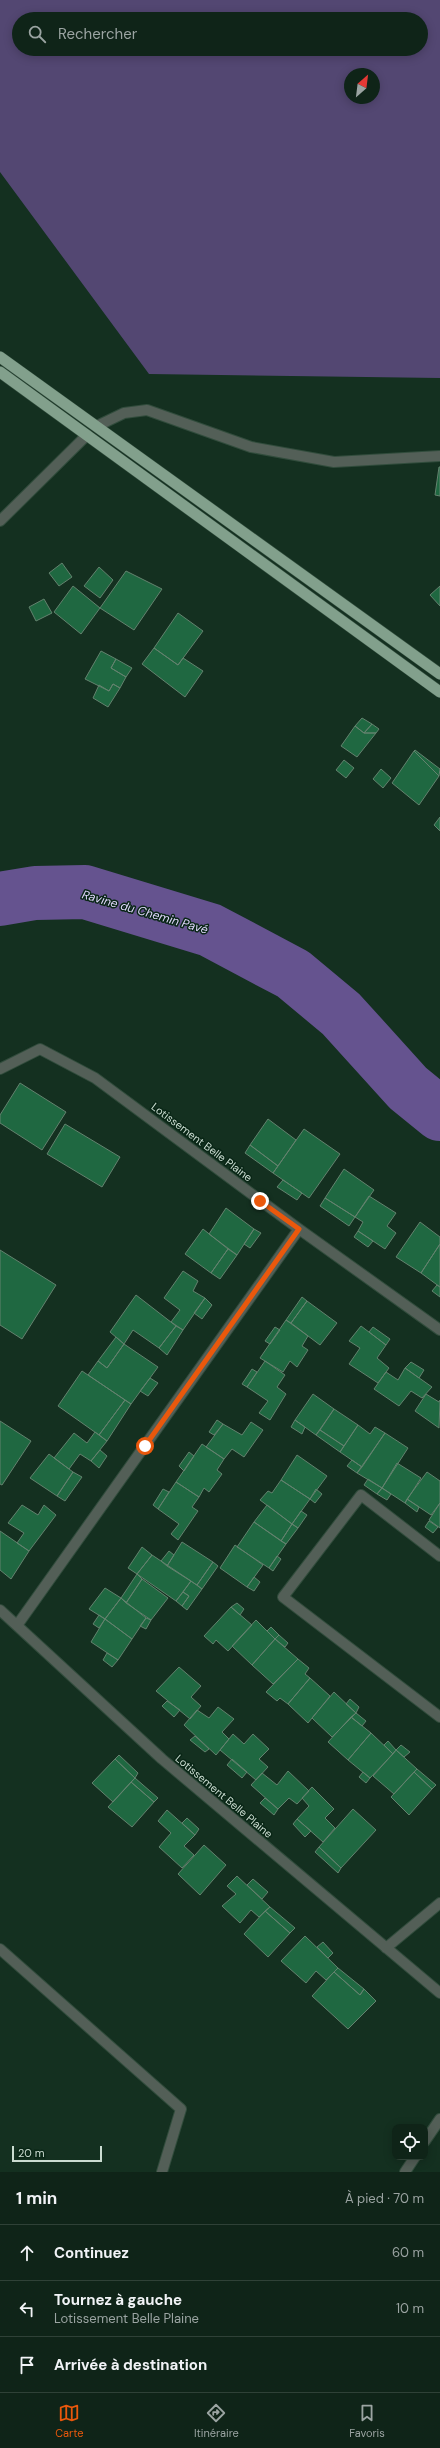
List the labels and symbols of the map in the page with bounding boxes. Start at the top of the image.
north arrow [344,68,380,104]
water label: Ravine du Chemin Pavé [80,886,210,938]
street label: Lotissement Belle Plaine [149,1099,255,1185]
route end [251,1192,269,1210]
route start [136,1437,154,1455]
street label: Lotissement Belle Plaine [173,1751,275,1841]
scale bar [12,2144,102,2163]

